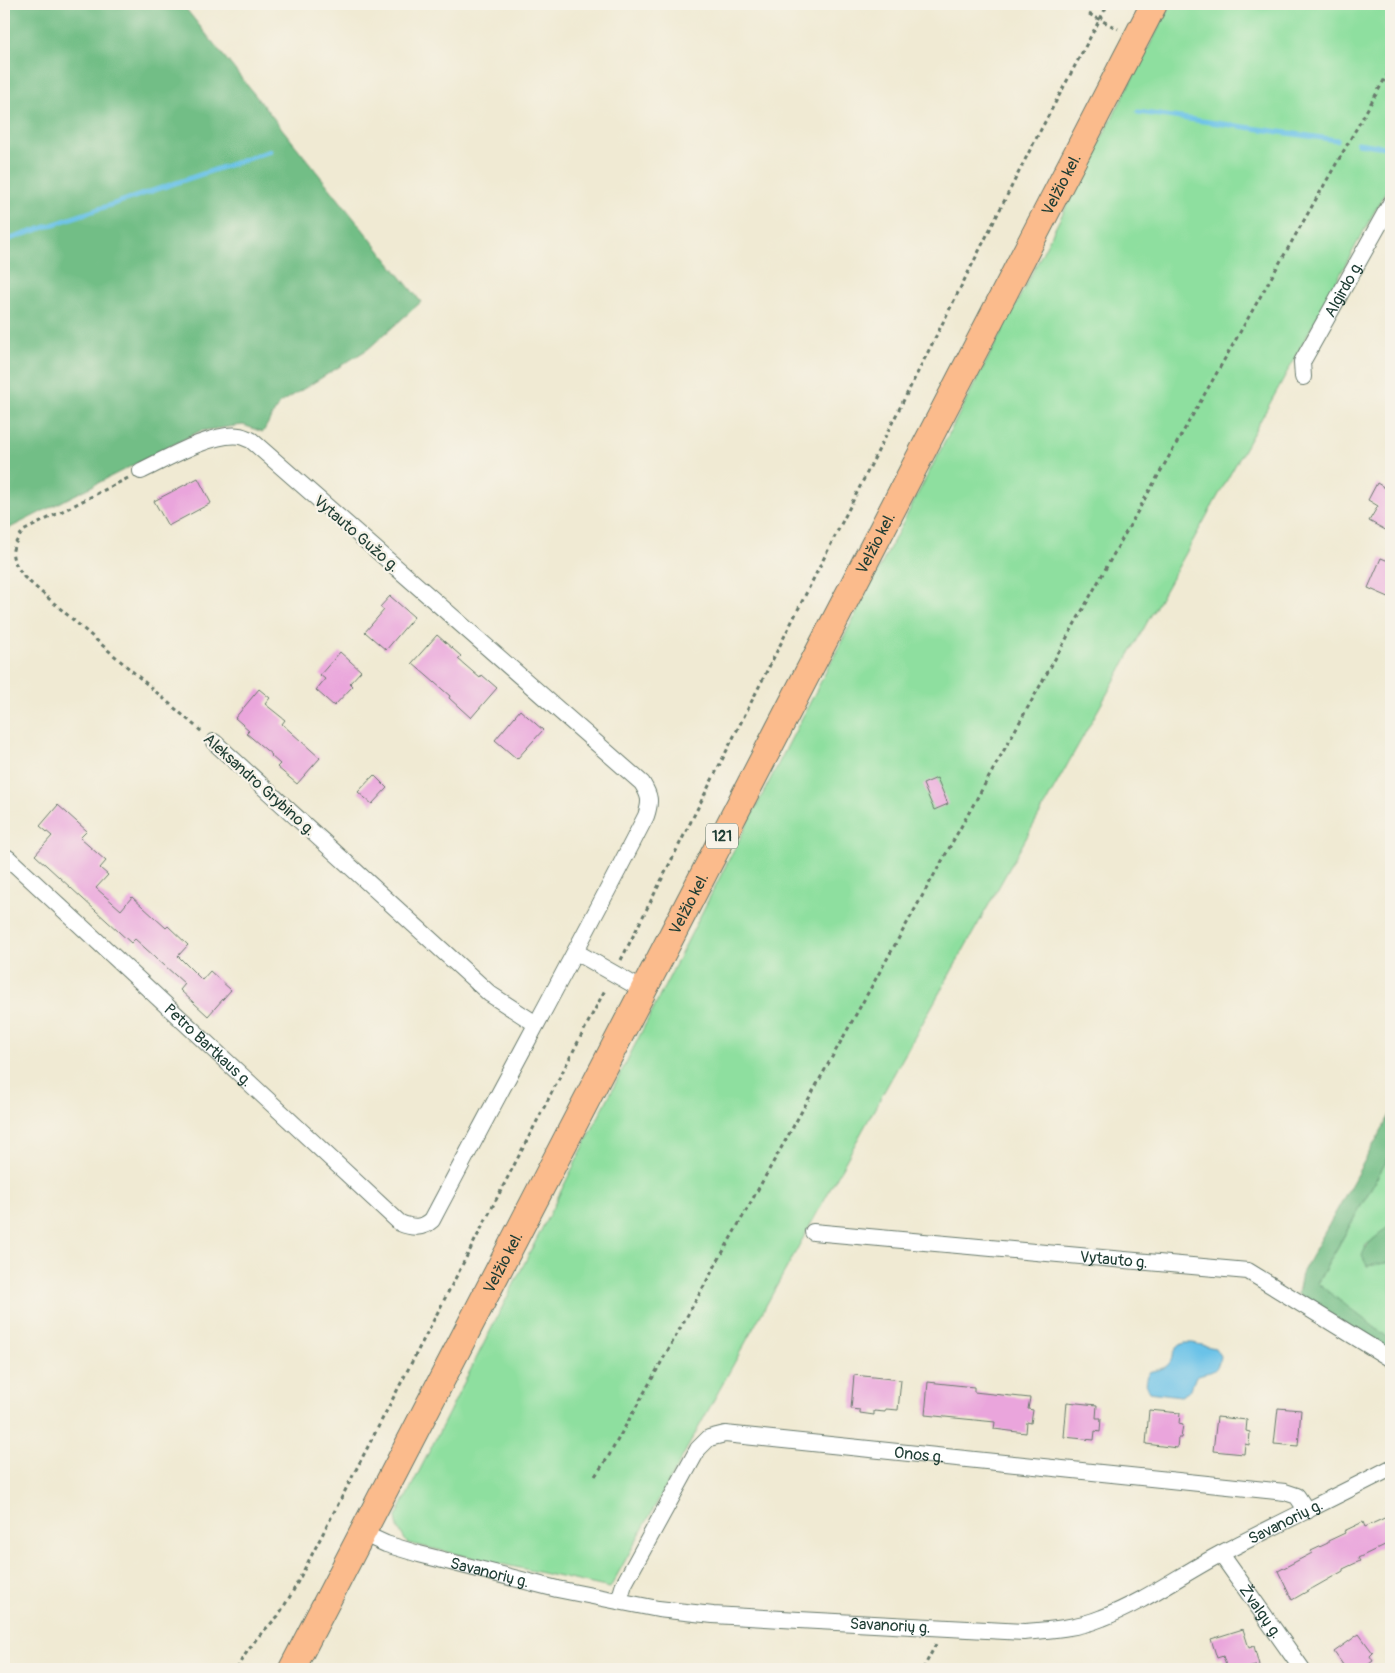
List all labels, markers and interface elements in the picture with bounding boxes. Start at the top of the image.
street label: Velžio kel. [1037,151,1086,219]
street label: Algirdo g. [1320,257,1368,321]
street label: Vytauto Gužo g. [309,491,403,576]
street label: Velžio kel. [852,509,900,578]
street label: Aleksandro Grybino g. [199,729,319,840]
road number: 121 [706,824,738,848]
street label: Velžio kel. [665,870,713,938]
street label: Petro Bartkaus g. [160,999,256,1091]
street label: Velžio kel. [479,1229,528,1297]
street label: Vytauto g. [1079,1247,1149,1273]
street label: Onos g. [893,1443,945,1468]
street label: Savanorių g. [1245,1495,1326,1549]
street label: Savanorių g. [448,1553,531,1593]
street label: Žvalgų g. [1235,1581,1286,1643]
street label: Savanorių g. [849,1614,931,1638]

